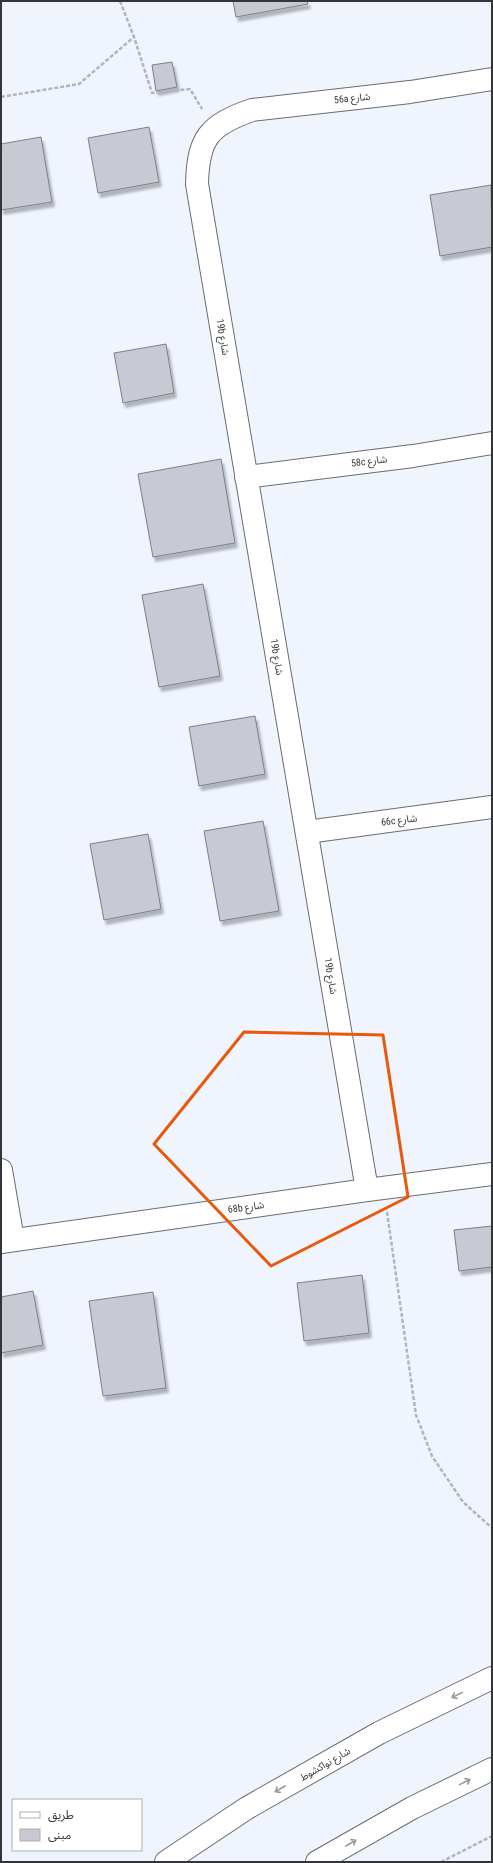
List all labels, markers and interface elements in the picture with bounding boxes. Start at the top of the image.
street label: 56a شارع [333,91,371,107]
street label: 19b شارع [212,318,232,356]
street label: 58c شارع [350,453,388,471]
street label: 19b شارع [266,638,286,676]
street label: 66c شارع [380,812,418,830]
street label: 19b شارع [320,957,340,995]
street label: 68b شارع [227,1199,265,1217]
one-way arrow [451,1692,463,1699]
street label: شارع نواكشوط [298,1745,353,1785]
one-way arrow [459,1778,471,1785]
one-way arrow [274,1786,286,1794]
legend [12,1799,142,1851]
text: طريق [48,1808,74,1823]
text: مبنى [48,1828,71,1842]
one-way arrow [345,1838,357,1846]

